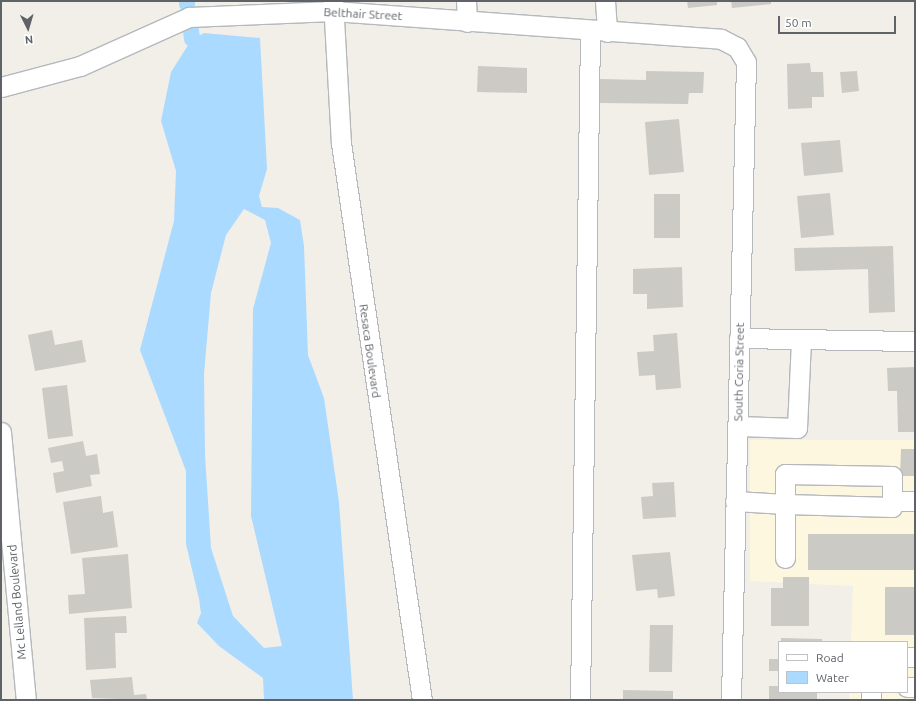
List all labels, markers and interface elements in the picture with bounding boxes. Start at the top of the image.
street label: Belthair Street [323,5,403,23]
north arrow [8,8,48,48]
scale bar [780,8,898,34]
text: 50 m [785,16,812,29]
text: N [24,34,34,46]
street label: Resaca Boulevard [356,303,384,399]
street label: South Coria Street [731,323,747,421]
street label: Mc Lelland Boulevard [5,544,29,660]
legend [778,641,908,693]
text: Road [816,651,844,664]
text: Water [816,671,849,684]

